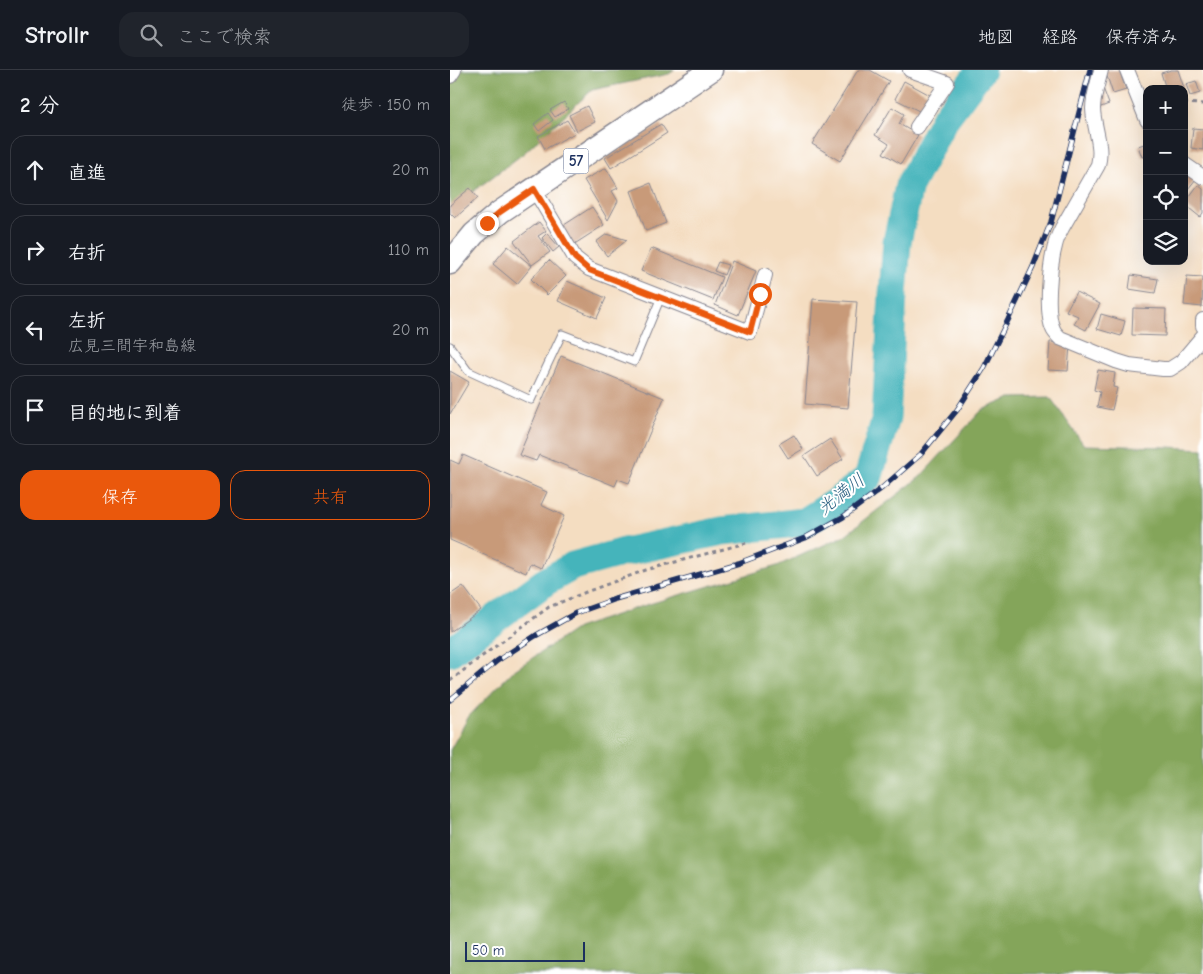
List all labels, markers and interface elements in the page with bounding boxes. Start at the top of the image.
search box [119,12,469,57]
text: Strollr [25,21,89,49]
icon: search [137,21,165,49]
text: ここで検索 [177,26,272,48]
text: 地図 [978,27,1014,48]
text: 経路 [1042,27,1078,48]
text: 保存済み [1106,27,1178,48]
map controls [1143,85,1188,265]
button: + [1143,85,1188,130]
text: 2 分 [20,93,59,117]
text: 徒歩 · 150 m [341,96,430,114]
button: − [1143,130,1188,175]
road number: 57 [564,148,588,174]
icon: ahead [21,156,49,184]
text: 20 m [392,161,429,179]
text: 直進 [68,162,106,184]
button: locate [1143,175,1188,220]
route end [476,212,499,235]
button: layers [1143,220,1188,265]
icon: right [21,236,49,264]
text: 110 m [388,241,429,259]
text: 右折 [68,242,106,264]
route start [749,283,772,306]
text: 左折 [68,310,106,332]
icon: left [21,316,49,344]
text: 20 m [392,321,429,339]
text: 広見三間宇和島線 [68,337,196,355]
icon: arrive [21,396,49,424]
text: 目的地に到着 [68,402,182,424]
water label: 光満川 [814,469,869,519]
button: 保存 [20,470,220,520]
button: 共有 [230,470,430,520]
scale bar [465,939,585,962]
text: 50 m [472,942,504,959]

